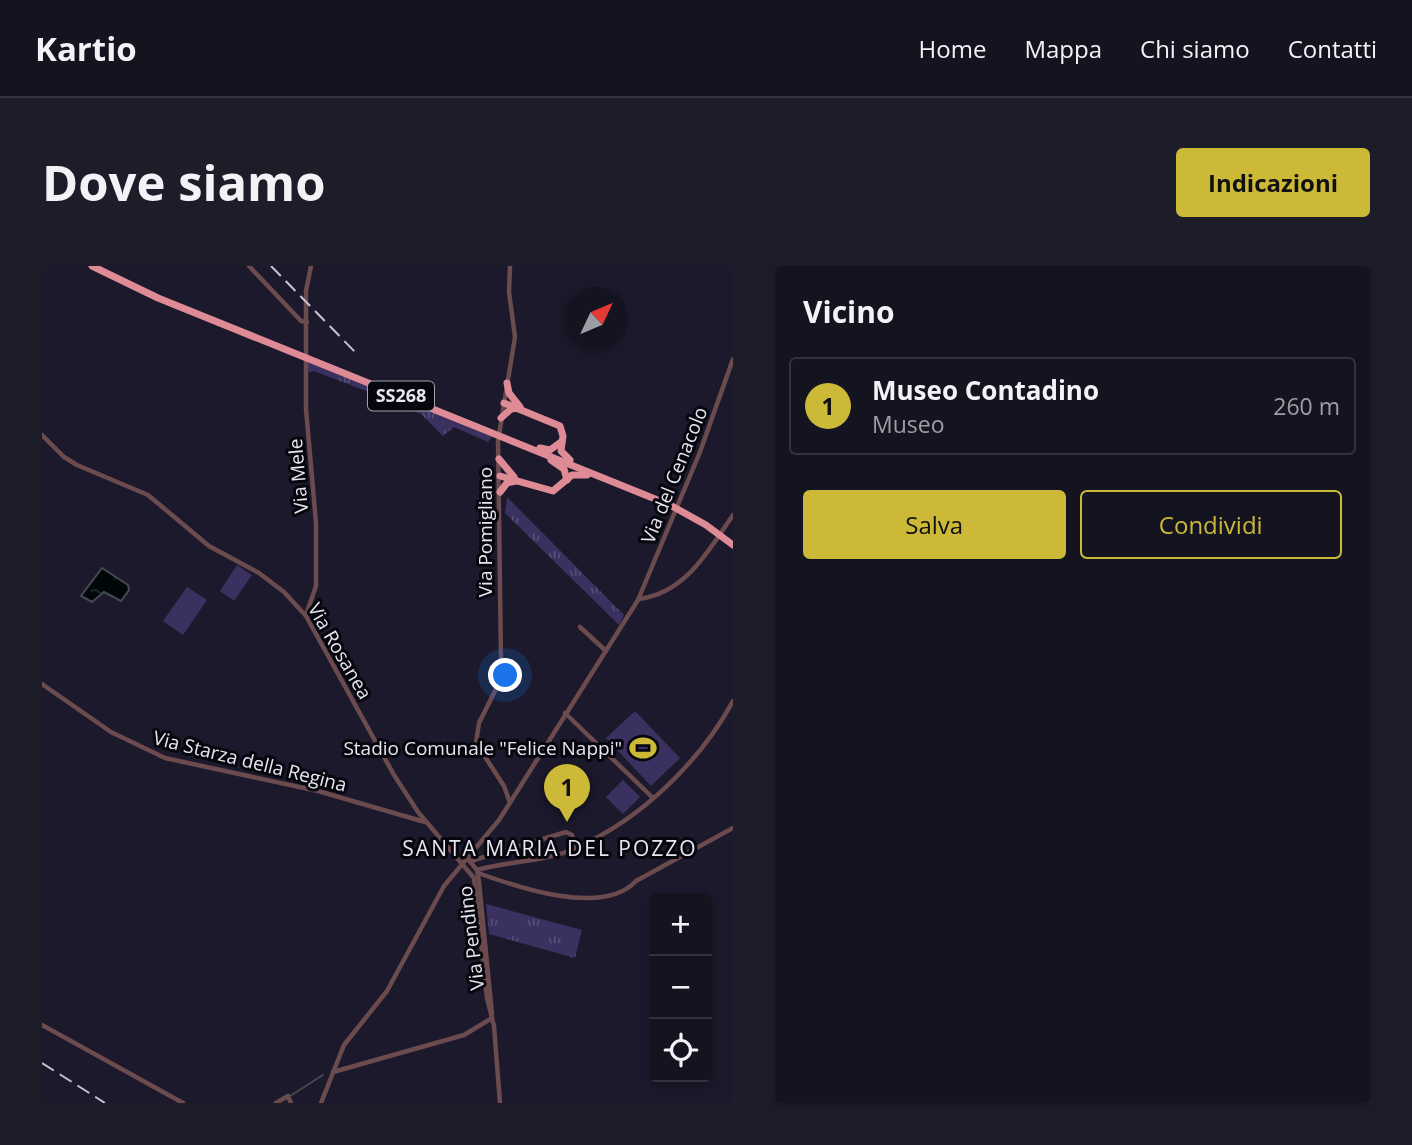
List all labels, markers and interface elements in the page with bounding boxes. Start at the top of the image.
text: Kartio [35,26,137,71]
text: Home [919,32,986,65]
text: Mappa [1024,32,1102,65]
text: Chi siamo [1140,32,1250,65]
text: Contatti [1288,32,1377,65]
button: Indicazioni [1176,148,1370,217]
text: Dove siamo [42,149,326,215]
north arrow [565,287,628,350]
text: Vicino [803,291,895,332]
text: Museo Contadino [872,372,1099,408]
road number: SS268 [368,382,434,411]
text: 1 [821,390,835,422]
text: 260 m [1273,390,1340,422]
street label: Via del Cenacolo [635,403,713,547]
text: Museo [872,408,945,440]
street label: Via Mele [282,438,314,514]
street label: Via Pomigliano [472,467,498,597]
button: Salva [803,490,1066,559]
button: Condividi [1080,490,1342,559]
street label: Via Rosanea [302,598,378,704]
your location [488,658,522,692]
street label: Via Starza della Regina [150,724,350,798]
sports icon: Stadio Comunale "Felice Nappi" [628,733,658,763]
place label: Stadio Comunale "Felice Nappi" [343,735,622,761]
pin: 1 [544,764,590,822]
district label: SANTA MARIA DEL POZZO [402,834,698,862]
street label: Via Pendino [452,884,490,992]
map controls [649,893,712,1082]
button: + [649,893,712,956]
button: − [649,956,712,1019]
button: locate [649,1019,712,1082]

